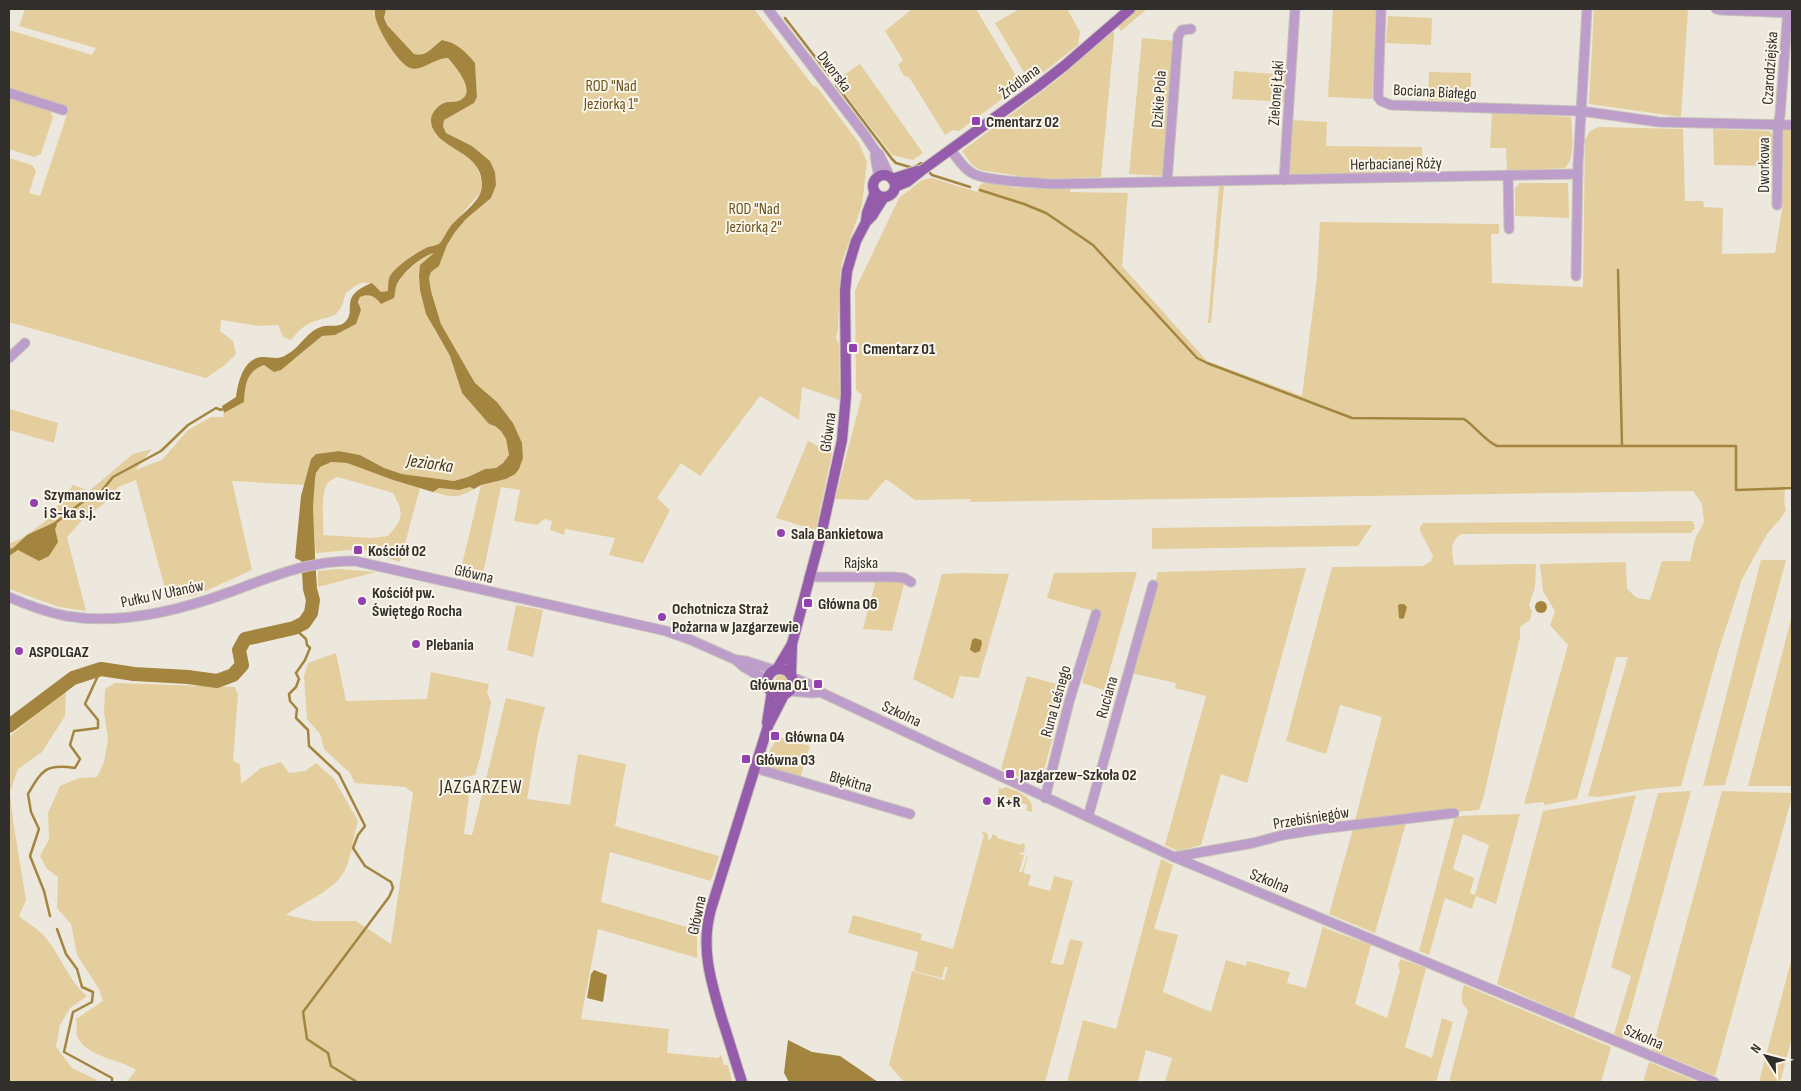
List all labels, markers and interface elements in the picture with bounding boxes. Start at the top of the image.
street label: Czarodziejska [1758,31,1783,105]
street label: Dworska [812,48,855,96]
street label: Zielonej Łąki [1265,60,1288,126]
street label: Źródlana [996,61,1044,104]
street label: Dzikie Pola [1148,70,1171,128]
park label: ROD "Nad Jeziorką 1" [583,77,638,114]
street label: Bociana Białego [1393,81,1477,104]
place label: Cmentarz 02 [986,113,1059,132]
marker: Cmentarz 02 [970,115,982,127]
street label: Dworkowa [1755,137,1774,193]
street label: Herbacianej Róży [1350,154,1442,175]
park label: ROD "Nad Jeziorką 2" [725,200,782,237]
place label: Cmentarz 01 [863,340,936,359]
marker: Cmentarz 01 [847,342,859,354]
street label: Główna [816,411,841,453]
water label: Jeziorka [405,450,455,477]
place label: Szymanowicz i S-ka s.j. [44,486,121,523]
marker: Szymanowicz i S-ka s.j. [28,497,40,509]
place label: Sala Bankietowa [791,525,883,544]
marker: Sala Bankietowa [775,527,787,539]
place label: Kościół 02 [368,542,426,561]
marker: Kościół 02 [352,544,364,556]
street label: Rajska [844,554,878,573]
street label: Główna [452,561,495,588]
street label: Pułku IV Ułanów [119,576,205,613]
place label: Kościół pw. Świętego Rocha [372,584,462,621]
marker: Kościół pw. Świętego Rocha [356,595,368,607]
place label: Główna 06 [818,595,878,614]
marker: Główna 06 [802,597,814,609]
place label: Ochotnicza Straż Pożarna w Jazgarzewie [672,600,799,637]
marker: Ochotnicza Straż Pożarna w Jazgarzewie [656,611,668,623]
place label: Plebania [426,636,474,655]
marker: Plebania [410,638,422,650]
place label: ASPOLGAZ [28,643,89,662]
marker: ASPOLGAZ [13,645,25,657]
street label: Runa Leśnego [1037,663,1076,740]
street label: Ruciana [1092,674,1122,721]
place label: Główna 01 [750,676,809,695]
marker: Główna 01 [812,678,824,690]
street label: Szkolna [879,697,924,732]
place label: Główna 04 [785,728,845,747]
marker: Główna 04 [769,730,781,742]
place label: Główna 03 [756,751,815,770]
marker: Główna 03 [740,753,752,765]
place label: Jazgarzew-Szkoła 02 [1019,766,1136,785]
street label: Błękitna [827,767,874,798]
marker: Jazgarzew-Szkoła 02 [1004,768,1016,780]
district label: JAZGARZEW [438,776,523,799]
place label: K+R [997,793,1021,812]
marker: K+R [981,795,993,807]
street label: Przebiśniegów [1272,803,1351,834]
street label: Szkolna [1247,865,1292,898]
street label: Główna [684,894,711,937]
street label: Szkolna [1621,1021,1666,1054]
north arrow [1741,1031,1791,1081]
text: N [1747,1041,1765,1057]

